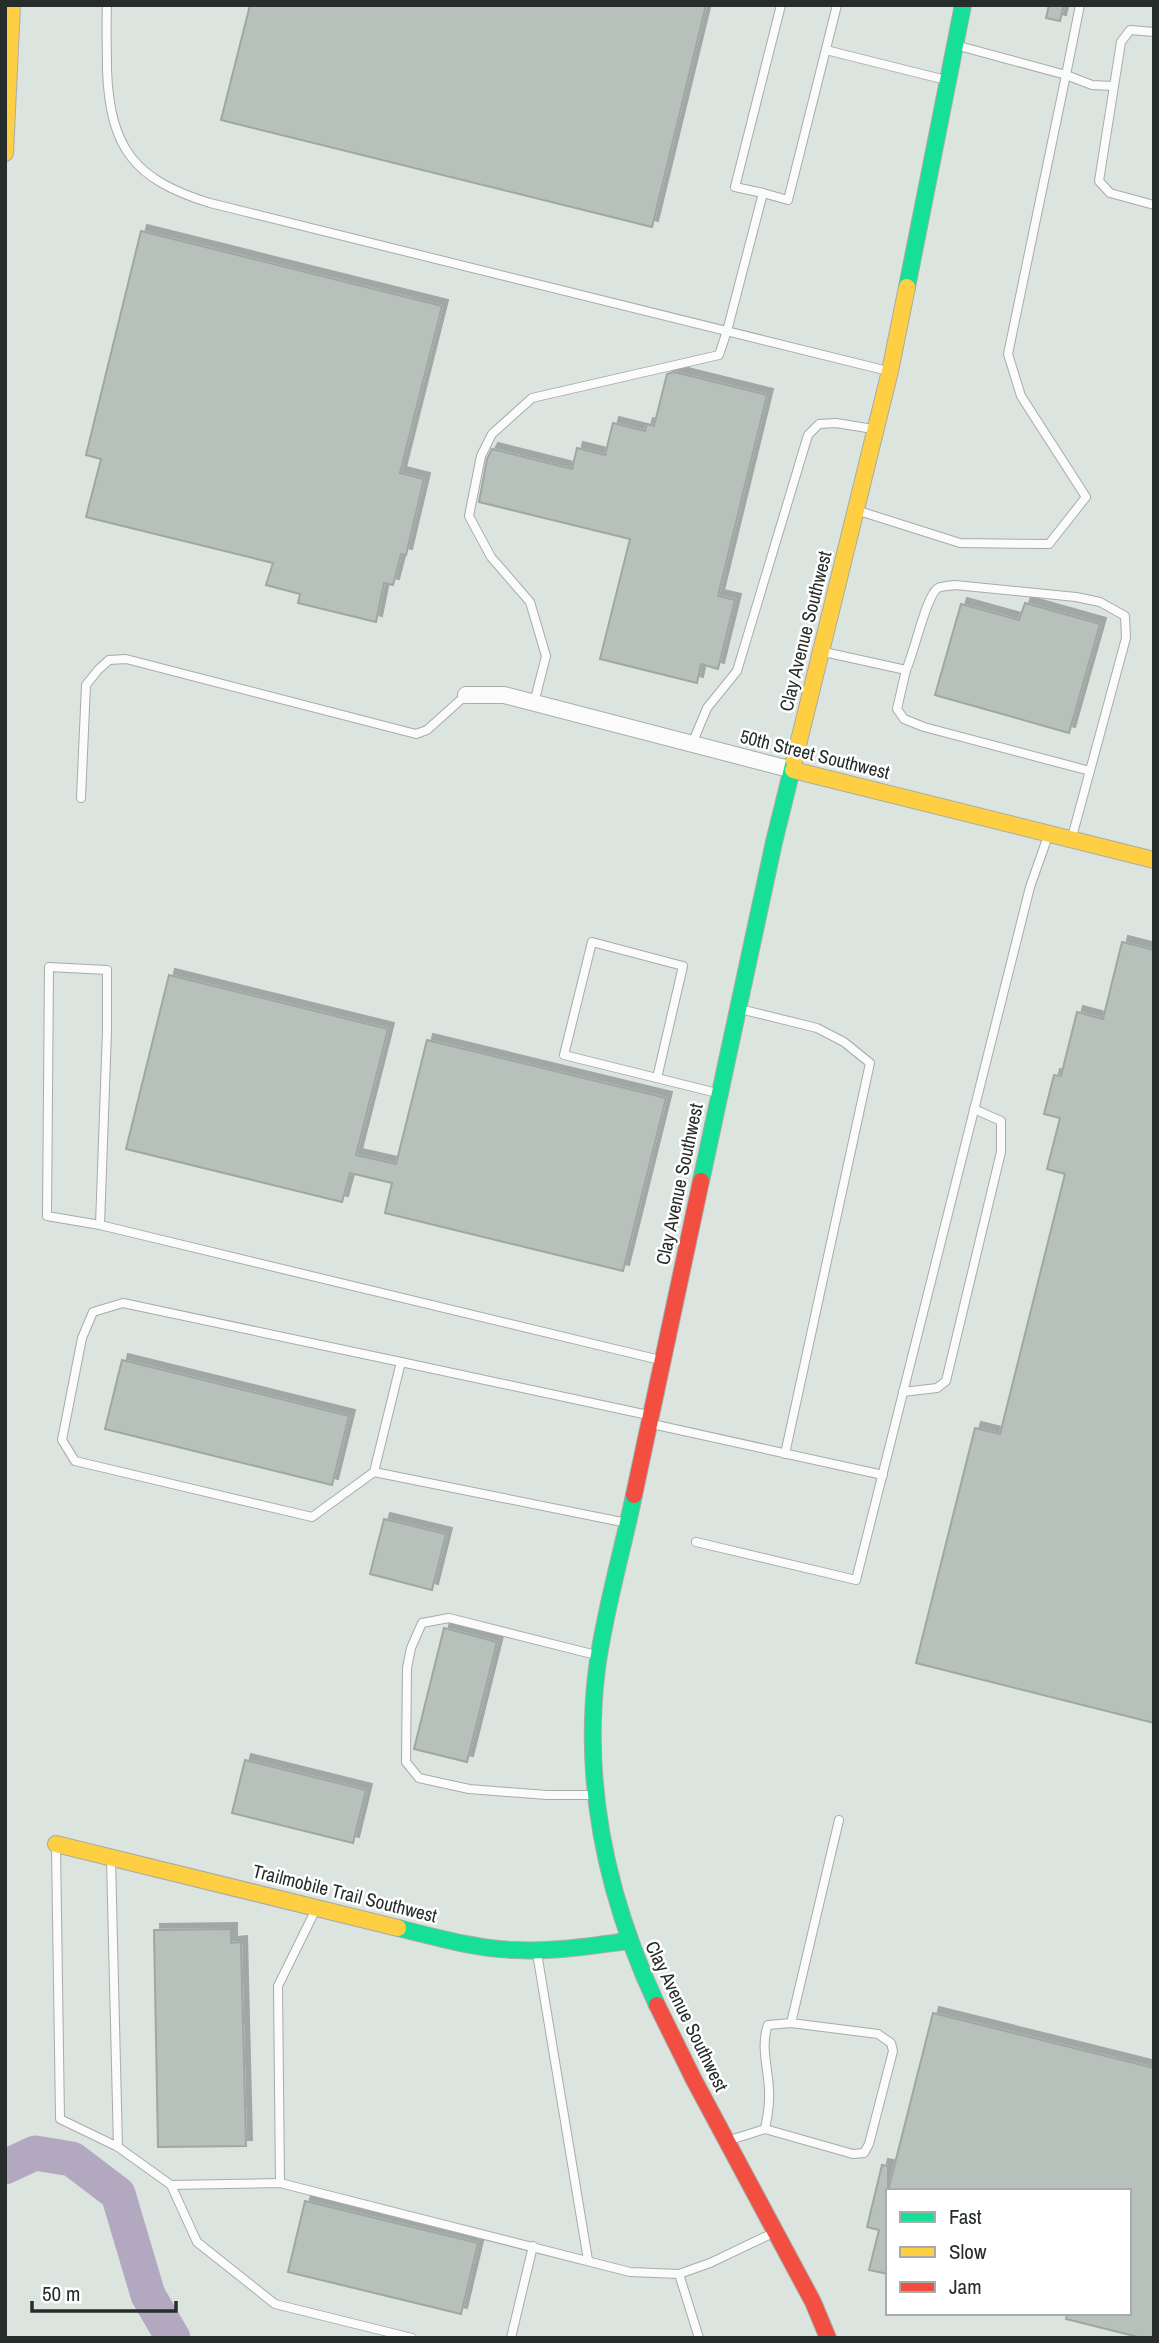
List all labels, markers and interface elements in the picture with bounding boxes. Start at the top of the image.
street label: Clay Avenue Southwest [773,548,838,714]
street label: 50th Street Southwest [737,723,893,785]
street label: Clay Avenue Southwest [649,1100,709,1267]
street label: Trailmobile Trail Southwest [250,1858,441,1929]
street label: Clay Avenue Southwest [639,1936,735,2096]
legend [886,2189,1131,2315]
text: Fast [949,2202,982,2231]
text: Slow [949,2237,987,2266]
scale bar [32,2270,175,2314]
text: Jam [949,2272,982,2301]
text: 50 m [42,2279,80,2308]

